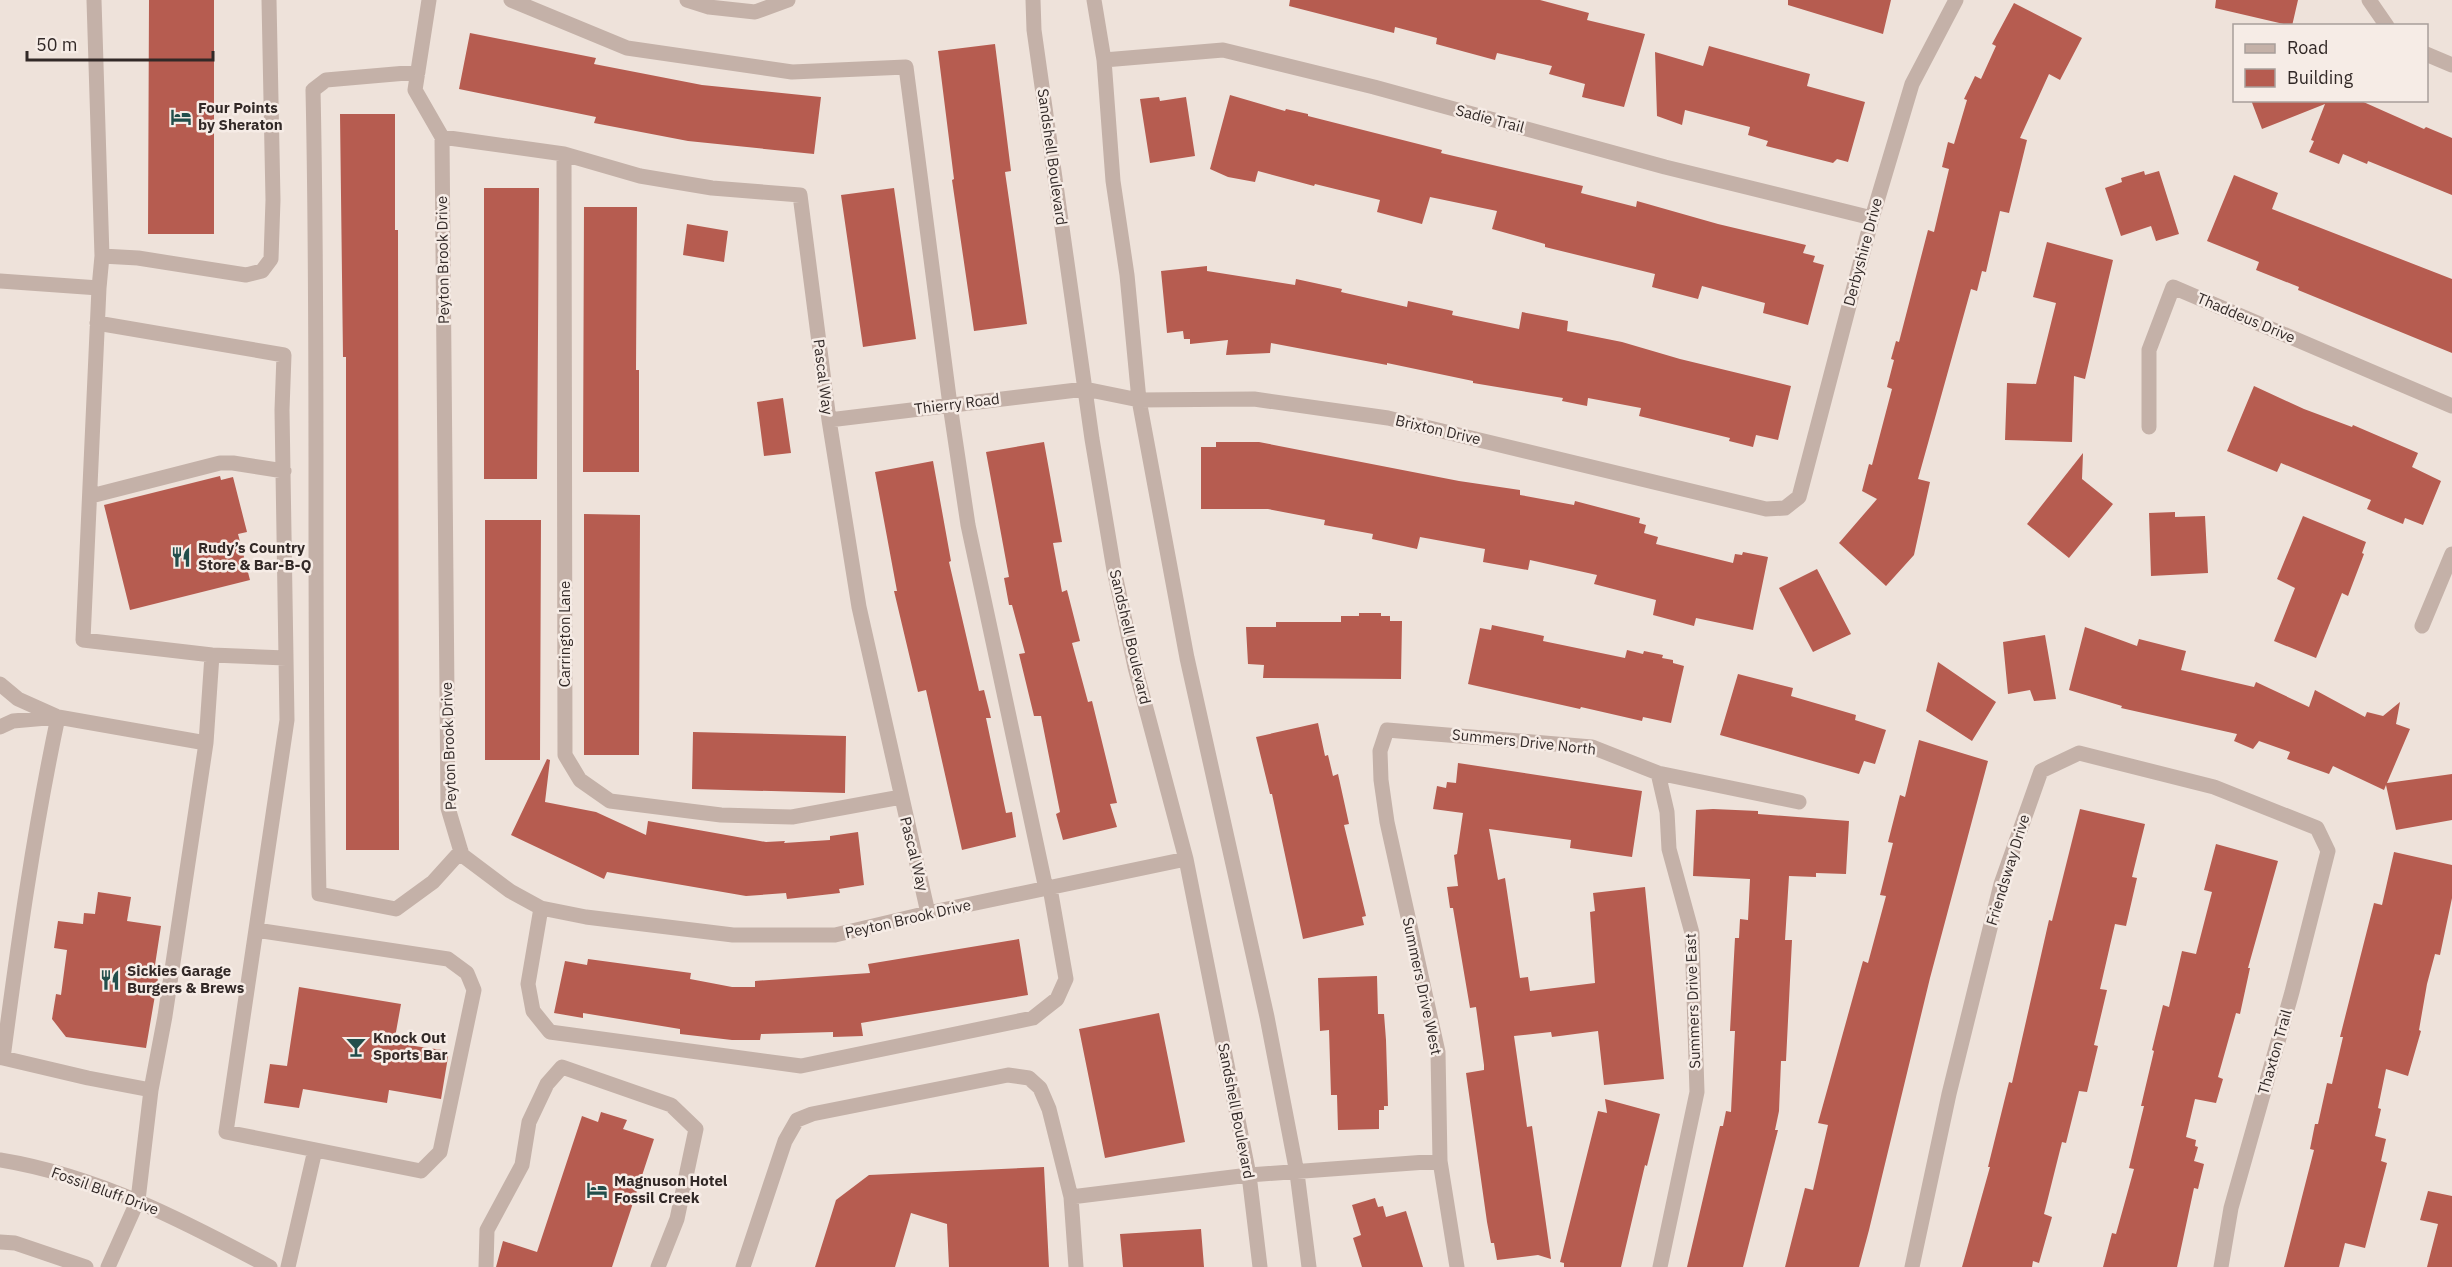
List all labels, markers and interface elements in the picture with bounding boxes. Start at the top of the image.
scale bar [27,24,213,62]
legend [2233,24,2428,102]
text: 50 m [36,33,78,56]
text: Road [2287,36,2328,59]
text: Building [2287,66,2354,89]
street label: Sandshell Boulevard [1033,87,1072,227]
place label: Four Points by Sheraton [198,98,283,134]
street label: Sadie Trail [1454,100,1526,137]
hotel icon: Four Points by Sheraton [169,105,193,129]
street label: Peyton Brook Drive [432,196,453,324]
street label: Derbyshire Drive [1839,196,1886,308]
street label: Thaddeus Drive [2194,288,2298,347]
street label: Pascal Way [809,338,838,416]
street label: Thierry Road [913,389,1001,418]
street label: Brixton Drive [1394,410,1483,449]
place label: Rudy’s Country Store & Bar-B-Q [198,538,311,574]
restaurant icon: Rudy’s Country Store & Bar-B-Q [169,545,193,569]
street label: Sandshell Boulevard [1106,568,1155,706]
street label: Carrington Lane [555,581,574,687]
street label: Peyton Brook Drive [437,682,460,811]
street label: Summers Drive North [1451,724,1597,759]
street label: Friendsway Drive [1982,812,2033,928]
street label: Pascal Way [896,815,933,894]
street label: Peyton Brook Drive [843,895,973,942]
street label: Summers Drive West [1399,915,1446,1056]
street label: Summers Drive East [1681,933,1704,1069]
place label: Sickies Garage Burgers & Brews [127,961,245,997]
restaurant icon: Sickies Garage Burgers & Brews [98,968,122,992]
street label: Thaxton Trail [2253,1007,2296,1097]
place label: Knock Out Sports Bar [373,1028,448,1064]
bar icon: Knock Out Sports Bar [344,1035,368,1059]
street label: Sandshell Boulevard [1214,1041,1259,1180]
street label: Fossil Bluff Drive [49,1162,161,1219]
place label: Magnuson Hotel Fossil Creek [614,1171,728,1207]
hotel icon: Magnuson Hotel Fossil Creek [585,1178,609,1202]

